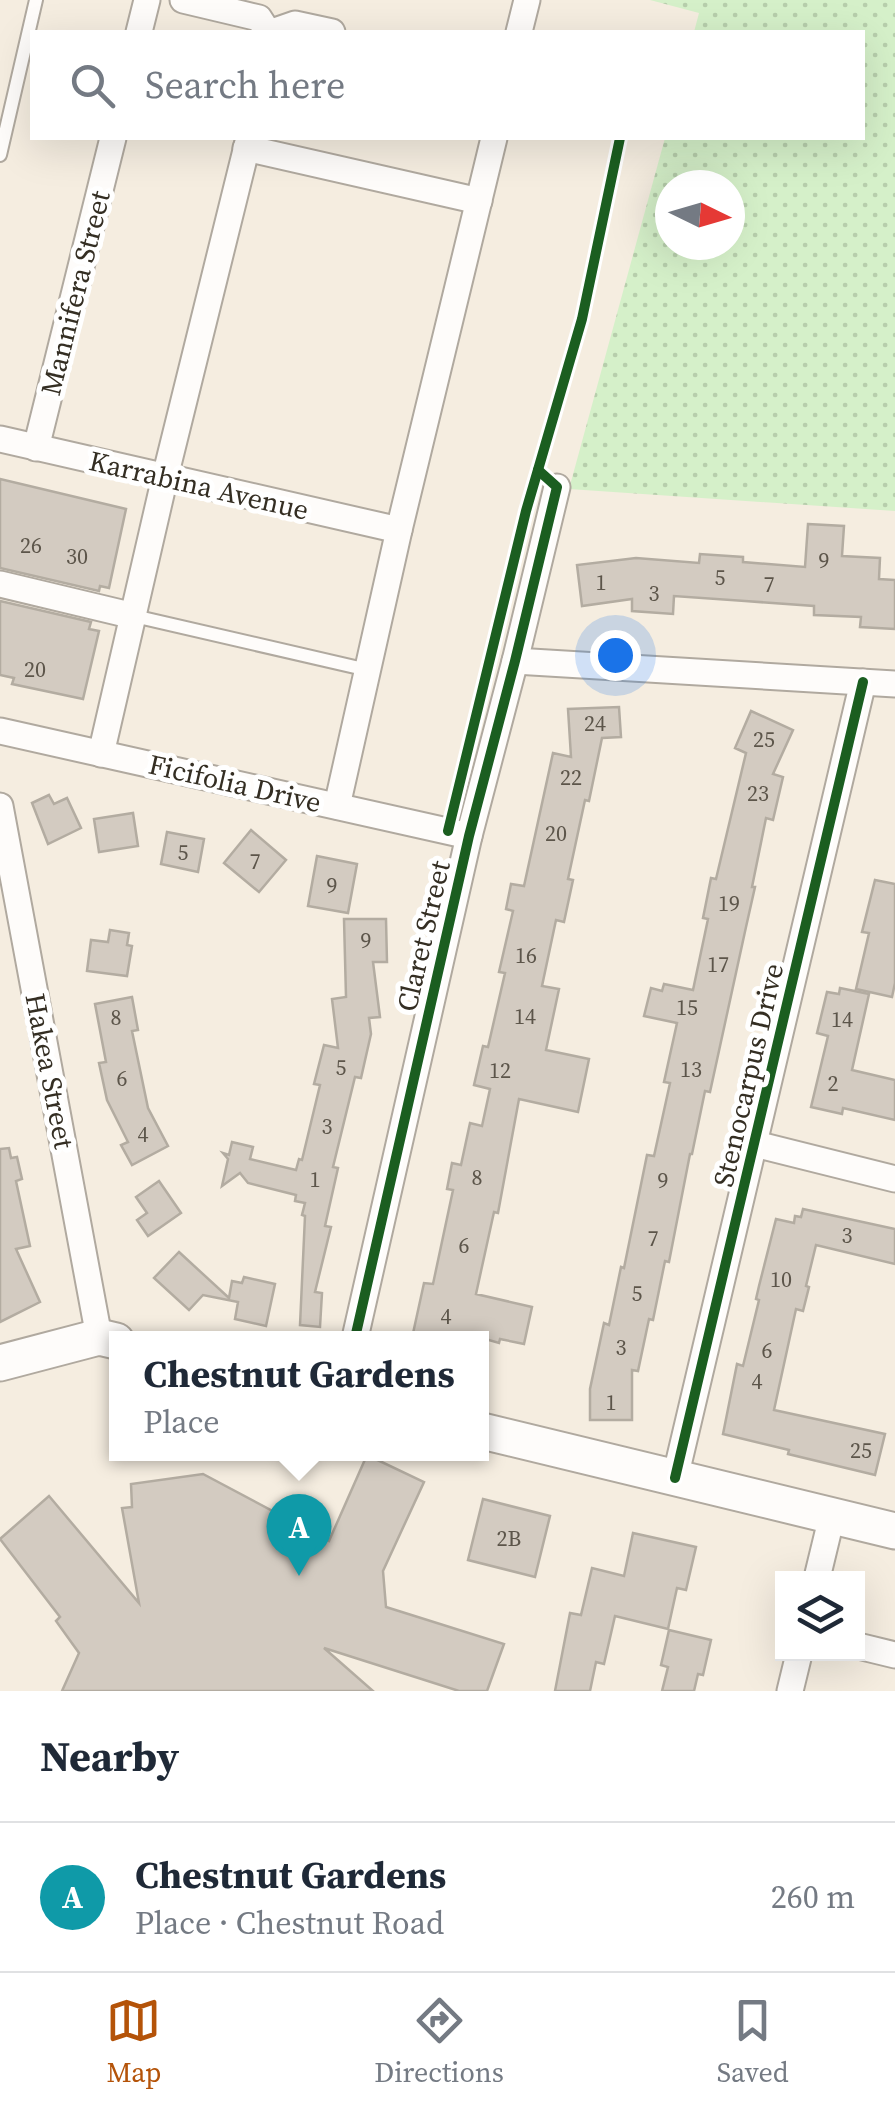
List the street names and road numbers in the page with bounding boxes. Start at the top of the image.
street label: Mannifera Street [31,186,119,399]
street label: Karrabina Avenue [85,441,313,529]
street label: Ficifolia Drive [145,745,325,821]
street label: Claret Street [387,856,459,1015]
street label: Stenocarpus Drive [704,960,792,1190]
street label: Hakea Street [16,990,84,1153]

